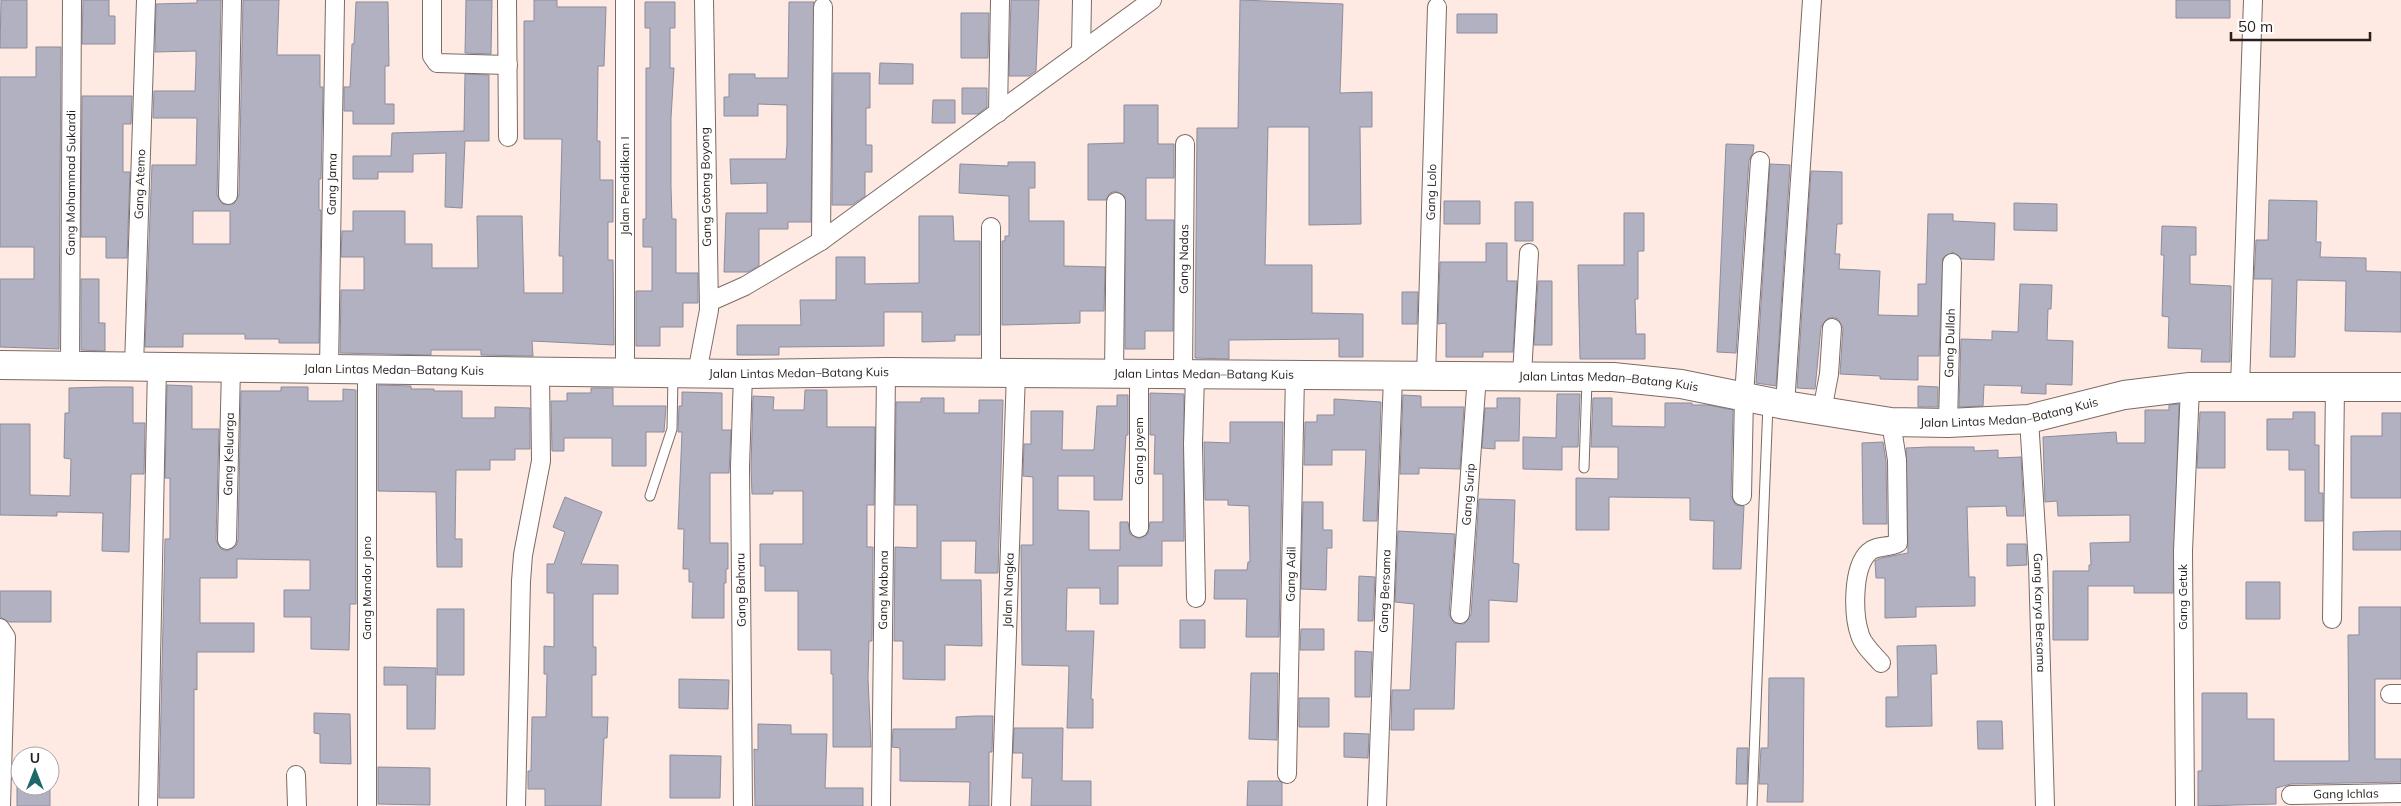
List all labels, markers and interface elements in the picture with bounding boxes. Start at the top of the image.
scale bar [2231,10,2370,42]
text: 50 m [2238,17,2273,36]
street label: Gang Mohammad Sukardi [63,110,78,256]
street label: Gang Gotong Boyong [697,127,714,247]
street label: Jalan Pendidikan I [617,136,632,236]
street label: Gang Atemo [131,149,148,219]
street label: Gang Jama [323,153,340,215]
street label: Gang Lolo [1423,163,1439,221]
street label: Gang Nadas [1176,224,1191,294]
street label: Gang Dullah [1941,308,1958,378]
street label: Jalan Lintas Medan–Batang Kuis [304,361,484,378]
street label: Jalan Lintas Medan–Batang Kuis [709,364,889,381]
street label: Jalan Lintas Medan–Batang Kuis [1114,366,1294,382]
street label: Jalan Lintas Medan–Batang Kuis [1519,368,1700,394]
street label: Jalan Lintas Medan–Batang Kuis [1920,394,2100,430]
street label: Gang Keluarga [220,412,237,496]
street label: Gang Jayem [1131,417,1146,485]
street label: Gang Surip [1458,463,1478,526]
street label: Gang Mandor Jono [359,536,374,640]
street label: Gang Adil [1282,546,1299,602]
street label: Gang Bersama [1375,549,1394,633]
street label: Gang Mabana [875,550,891,630]
street label: Jalan Nangka [999,552,1017,628]
street label: Gang Baharu [732,553,749,627]
street label: Gang Karya Bersama [2030,553,2049,673]
street label: Gang Getuk [2175,563,2190,630]
north arrow [10,746,60,796]
text: U [30,749,40,767]
street label: Gang Ichlas [2313,785,2379,802]

